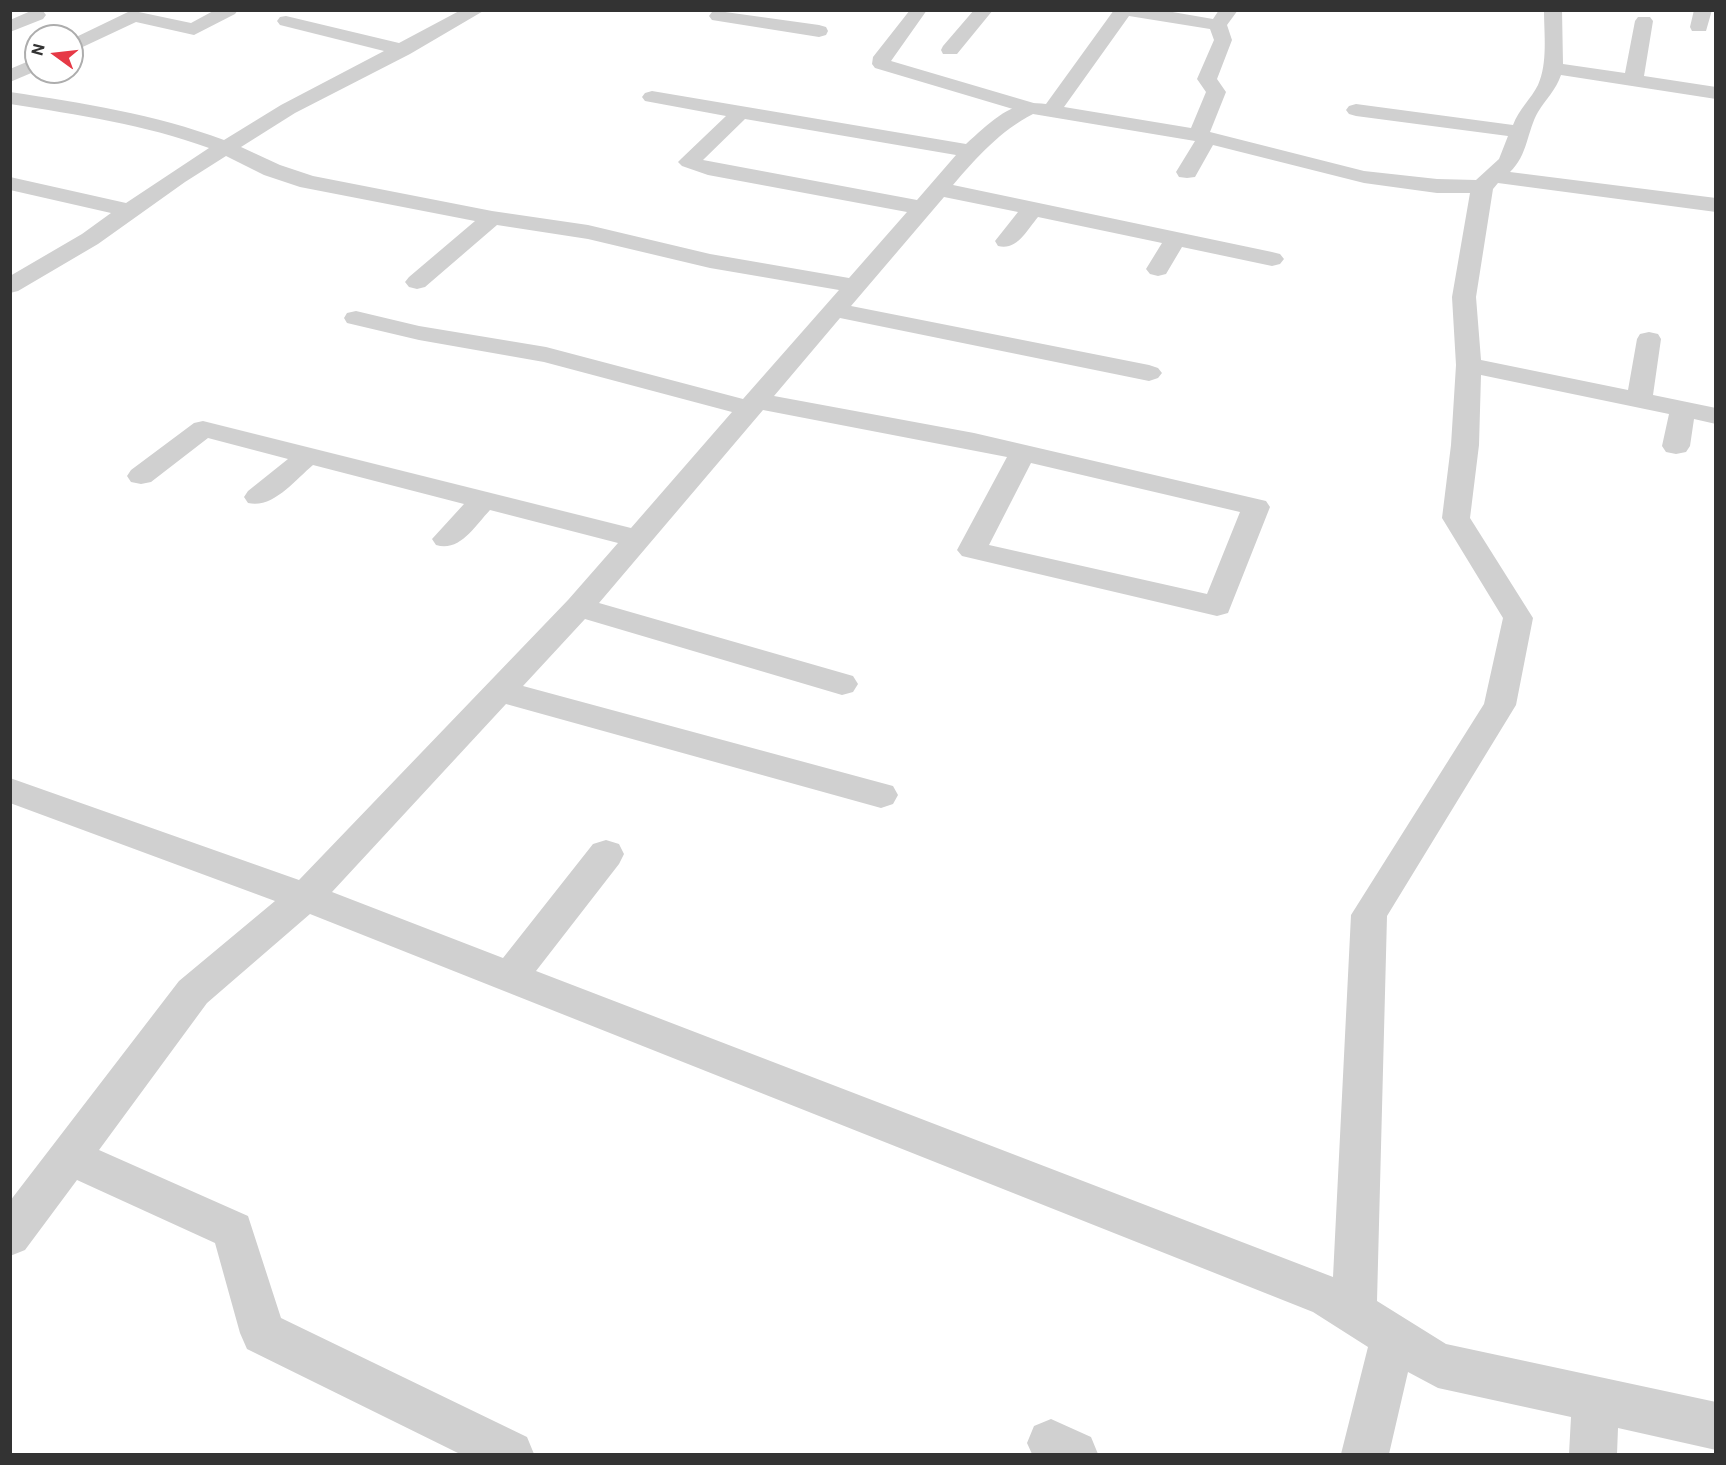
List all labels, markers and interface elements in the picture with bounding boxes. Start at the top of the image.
north arrow [24,24,84,84]
text: N [27,42,49,58]

